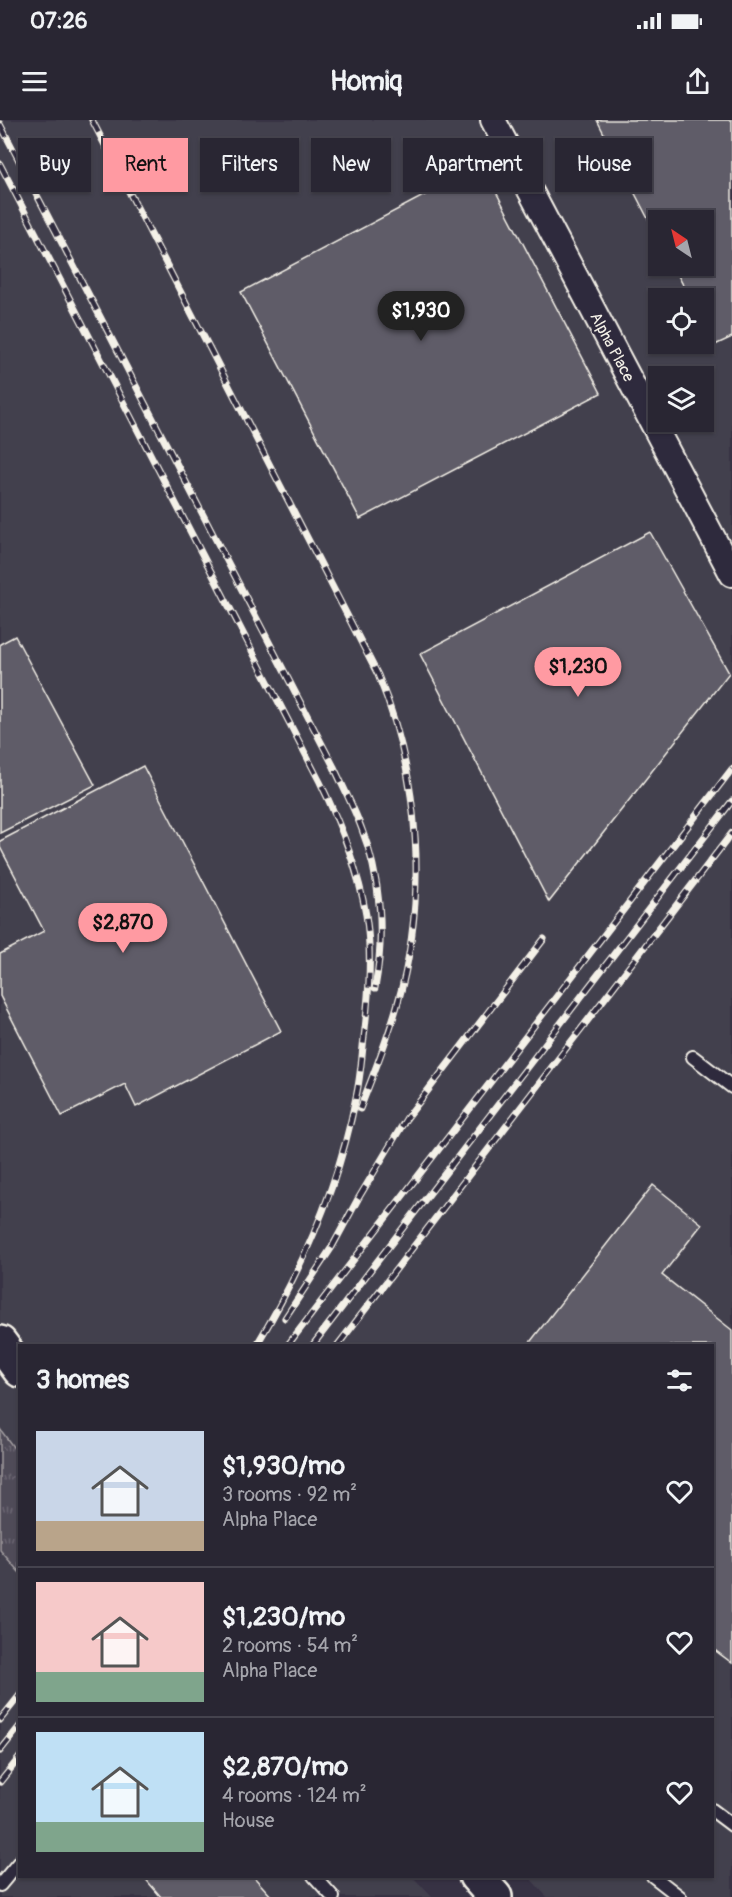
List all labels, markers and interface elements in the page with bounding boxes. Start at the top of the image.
text: 07:26 [30,7,88,35]
icon: menu [18,65,51,98]
text: Homiq [330,65,402,98]
icon: share [681,65,714,98]
chip: Buy [18,138,91,192]
chip: Rent [103,138,188,192]
chip: Filters [200,138,299,192]
chip: New [311,138,391,192]
chip: Apartment [403,138,543,192]
chip: House [555,138,652,192]
north arrow [648,210,714,276]
map controls [648,210,714,432]
button: locate [648,288,714,354]
pin: $1,930 [372,291,470,342]
text: $1,930 [392,298,450,323]
street label: Alpha Place [585,309,639,385]
button: layers [648,366,714,432]
pin: $1,230 [529,647,627,698]
text: $1,230 [548,654,608,679]
pin: $2,870 [74,903,172,954]
text: $2,870 [92,910,154,935]
text: 3 homes [36,1364,129,1396]
icon: filters [663,1364,696,1397]
text: $1,930/mo [222,1450,345,1482]
icon: home [84,1455,156,1527]
icon: heart [663,1475,696,1508]
text: 3 rooms · 92 m² [222,1482,357,1507]
text: Alpha Place [222,1507,317,1532]
text: $1,230/mo [222,1601,345,1633]
icon: home [84,1606,156,1678]
icon: heart [663,1626,696,1659]
text: 2 rooms · 54 m² [222,1633,358,1658]
text: Alpha Place [222,1658,317,1683]
text: $2,870/mo [222,1751,348,1783]
icon: home [84,1756,156,1828]
icon: heart [663,1776,696,1809]
text: 4 rooms · 124 m² [222,1783,367,1808]
text: House [222,1808,274,1833]

